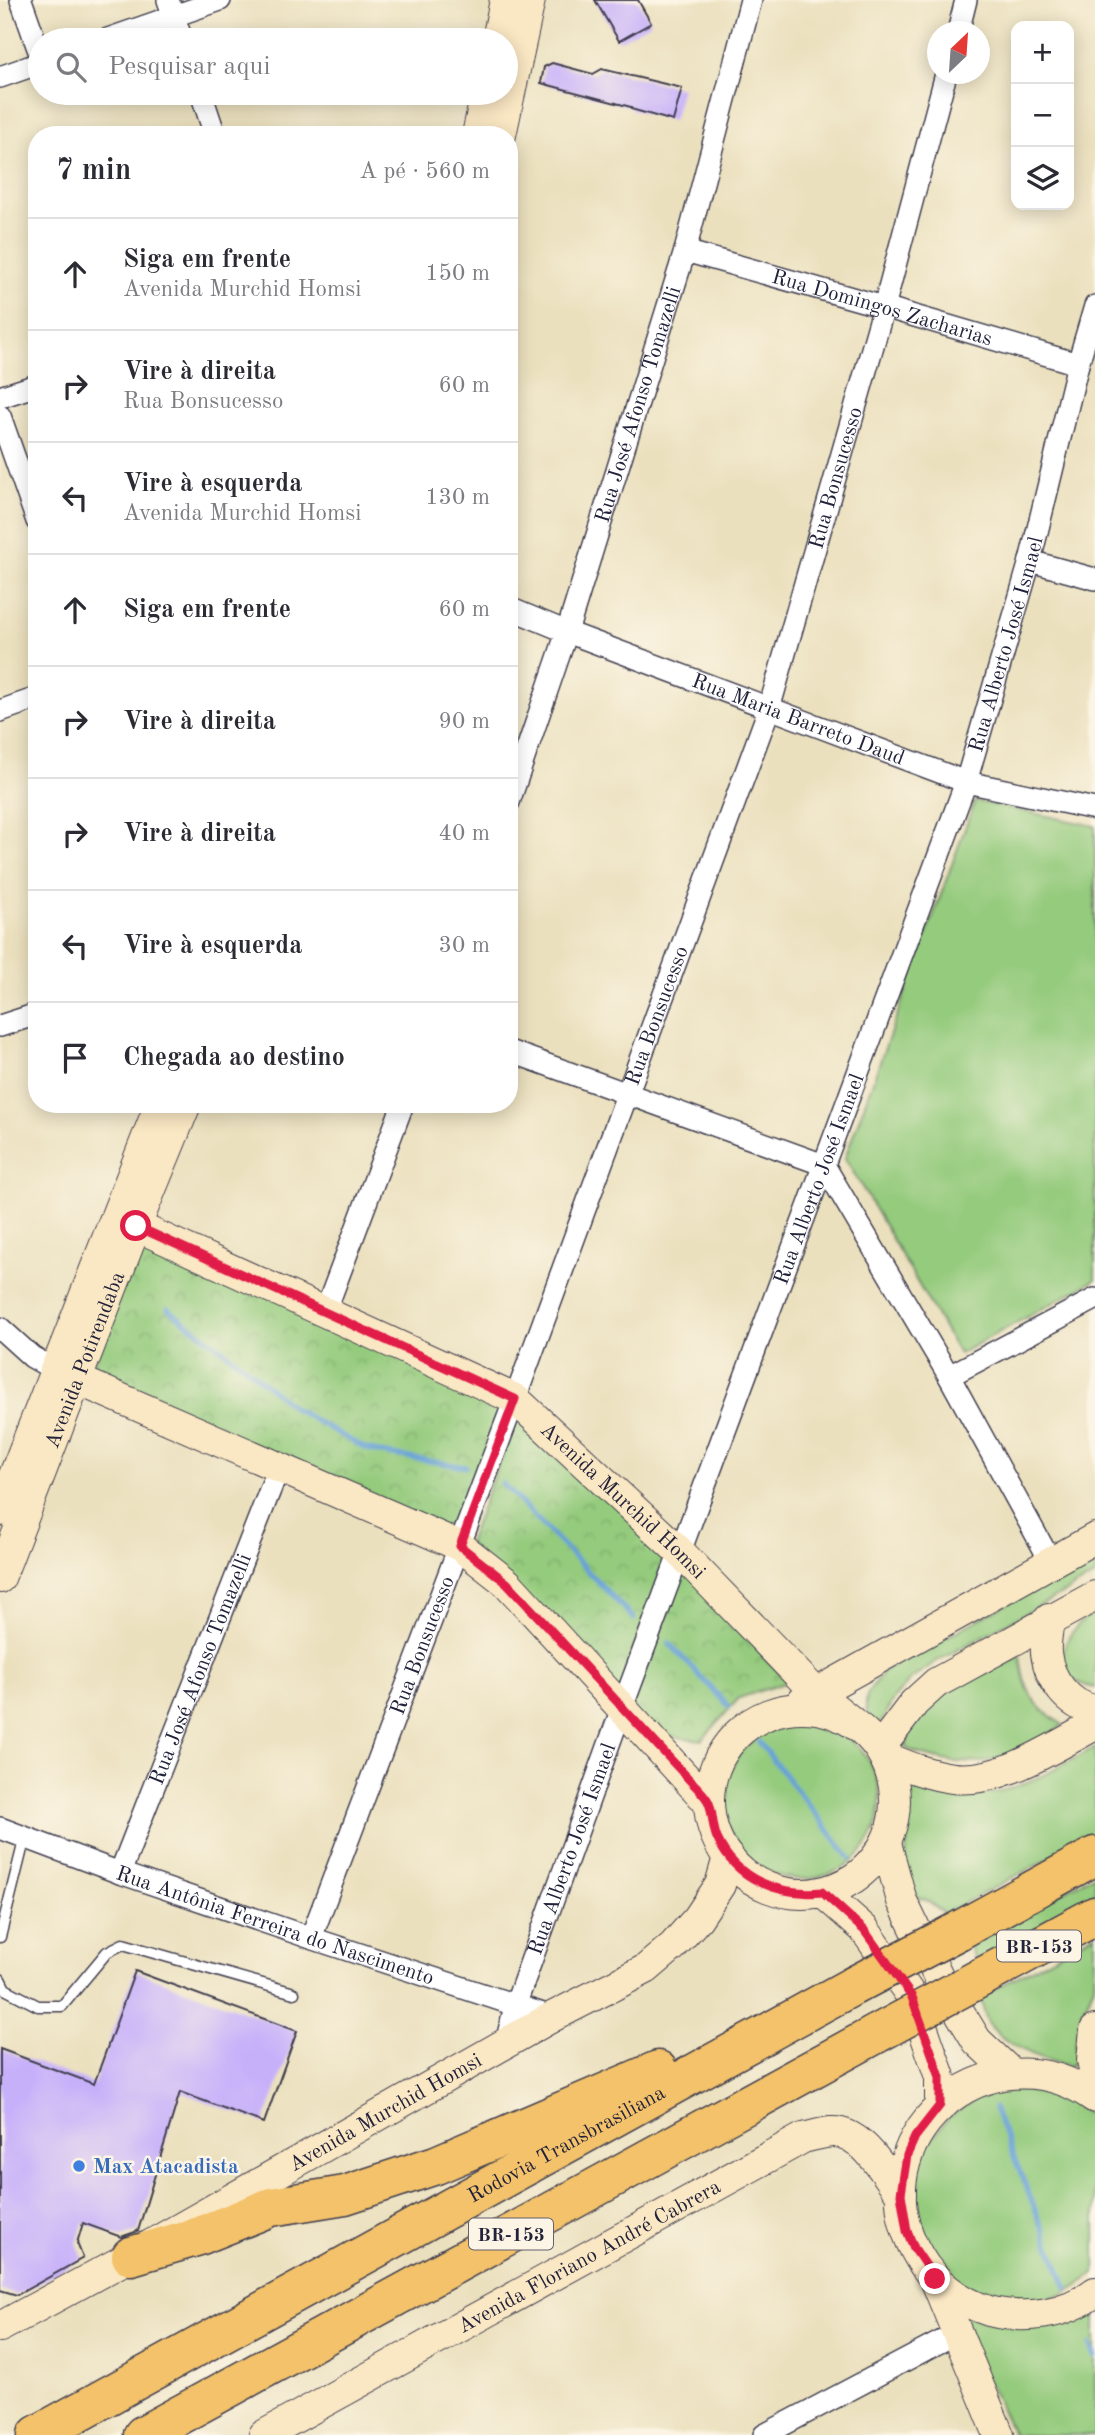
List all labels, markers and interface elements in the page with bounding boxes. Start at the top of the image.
north arrow [927,21,990,84]
map controls [1011,21,1074,210]
button: + [1011,21,1074,84]
search box [28,28,518,105]
icon: search [52,48,90,86]
text: Pesquisar aqui [108,54,270,80]
button: − [1011,84,1074,147]
button: layers [1011,147,1074,210]
text: 7 min [56,156,131,186]
text: A pé · 560 m [359,160,490,183]
text: Siga em frente [123,247,291,273]
icon: ahead [56,255,94,293]
text: 150 m [425,262,490,285]
street label: Rua Domingos Zacharias [769,267,995,350]
text: Avenida Murchid Homsi [123,278,361,301]
street label: Rua José Afonso Tomazelli [593,284,685,525]
text: Vire à direita [123,359,276,385]
icon: right [56,367,94,405]
text: 60 m [439,374,490,397]
text: Rua Bonsucesso [123,390,284,413]
street label: Rua Bonsucesso [806,405,867,552]
text: Vire à esquerda [123,471,303,497]
icon: left [56,479,94,517]
text: 130 m [425,486,490,509]
text: Avenida Murchid Homsi [123,502,361,525]
street label: Rua Alberto José Ismael [966,534,1048,755]
icon: ahead [56,591,94,629]
text: Siga em frente [123,597,291,623]
text: 60 m [439,598,490,621]
street label: Rua Maria Barreto Daud [689,671,907,770]
icon: right [56,703,94,741]
text: Vire à direita [123,709,276,735]
text: 90 m [439,710,490,733]
icon: right [56,815,94,853]
text: Vire à direita [123,821,276,847]
text: 40 m [439,822,490,845]
icon: left [56,927,94,965]
text: Vire à esquerda [123,933,303,959]
text: 30 m [439,934,490,957]
street label: Rua Bonsucesso [622,944,693,1088]
icon: arrive [56,1039,94,1077]
text: Chegada ao destino [123,1045,345,1071]
street label: Rua Alberto José Ismael [771,1071,869,1288]
route start [120,1210,151,1241]
street label: Avenida Potirendaba [42,1269,129,1452]
street label: Avenida Murchid Homsi [536,1419,709,1584]
street label: Rua José Afonso Tomazelli [147,1551,256,1788]
street label: Rua Bonsucesso [387,1574,459,1718]
street label: Rua Alberto José Ismael [525,1740,621,1958]
street label: Rua Antônia Ferreira do Nascimento [113,1863,437,1990]
road number: BR-153 [997,1930,1081,1962]
street label: Avenida Murchid Homsi [286,2050,486,2176]
street label: Rodovia Transbrasiliana [465,2083,669,2208]
place label: Max Atacadista [93,2157,239,2178]
marker: Max Atacadista [71,2158,87,2174]
street label: Avenida Floriano André Cabrera [455,2177,725,2338]
road number: BR-153 [469,2218,553,2250]
route end [919,2263,950,2294]

